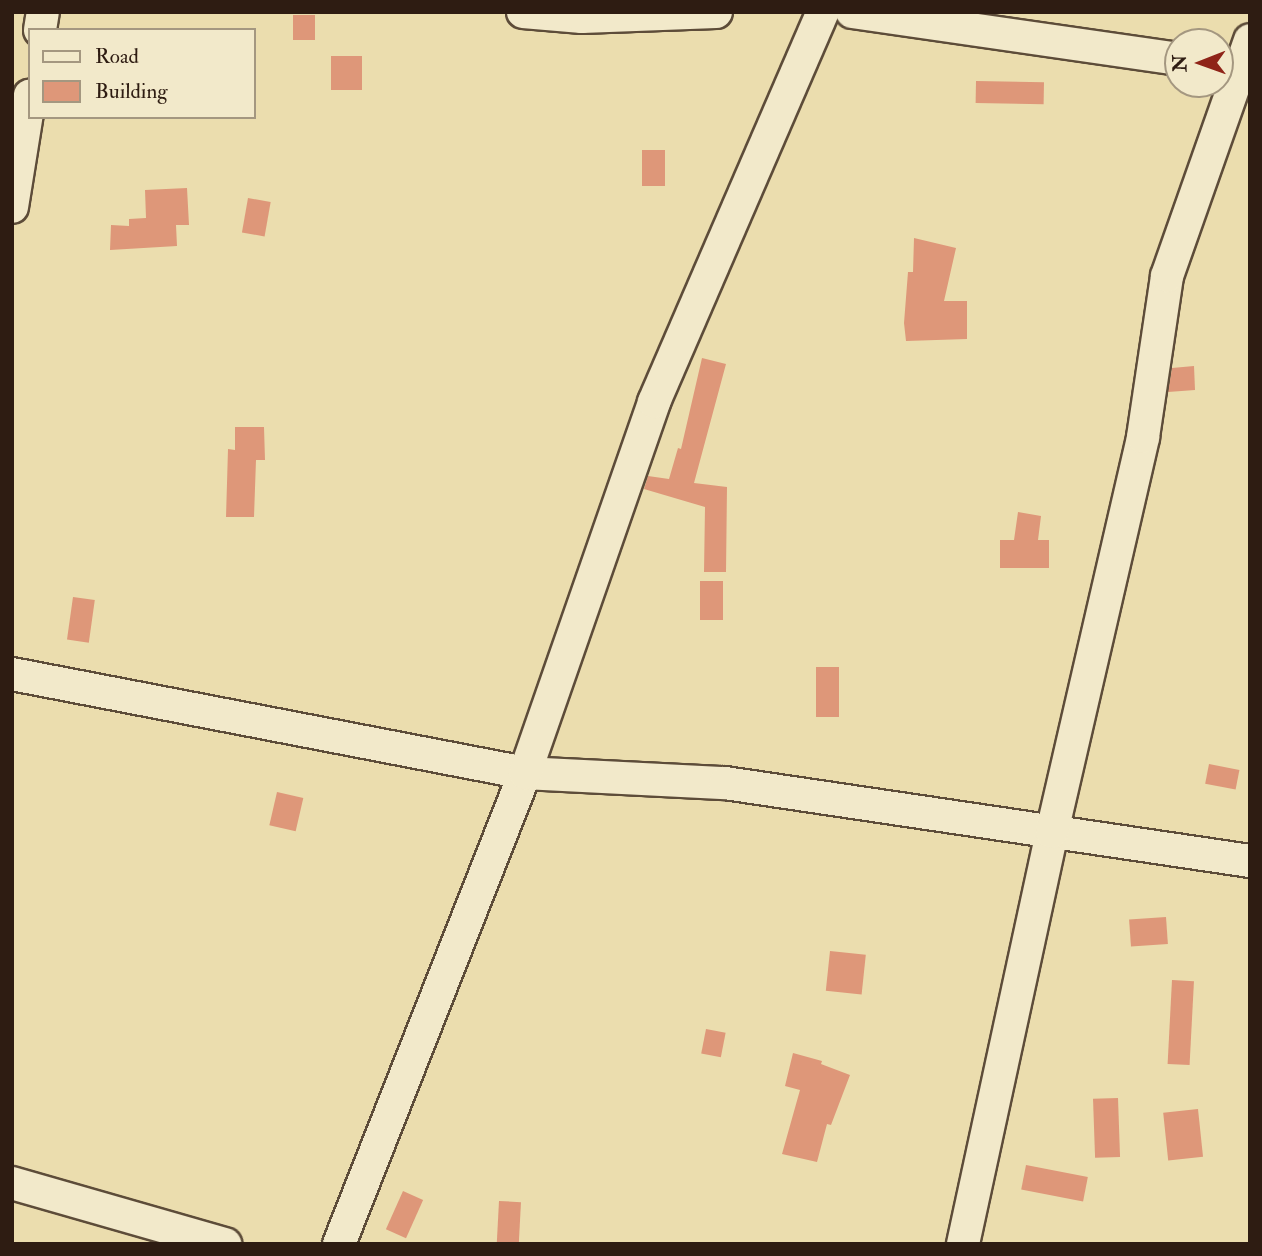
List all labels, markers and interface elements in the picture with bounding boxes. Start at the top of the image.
legend [28,28,256,119]
north arrow [1164,28,1234,98]
text: Road [95,43,139,70]
text: N [1168,55,1192,72]
text: Building [95,78,168,105]

